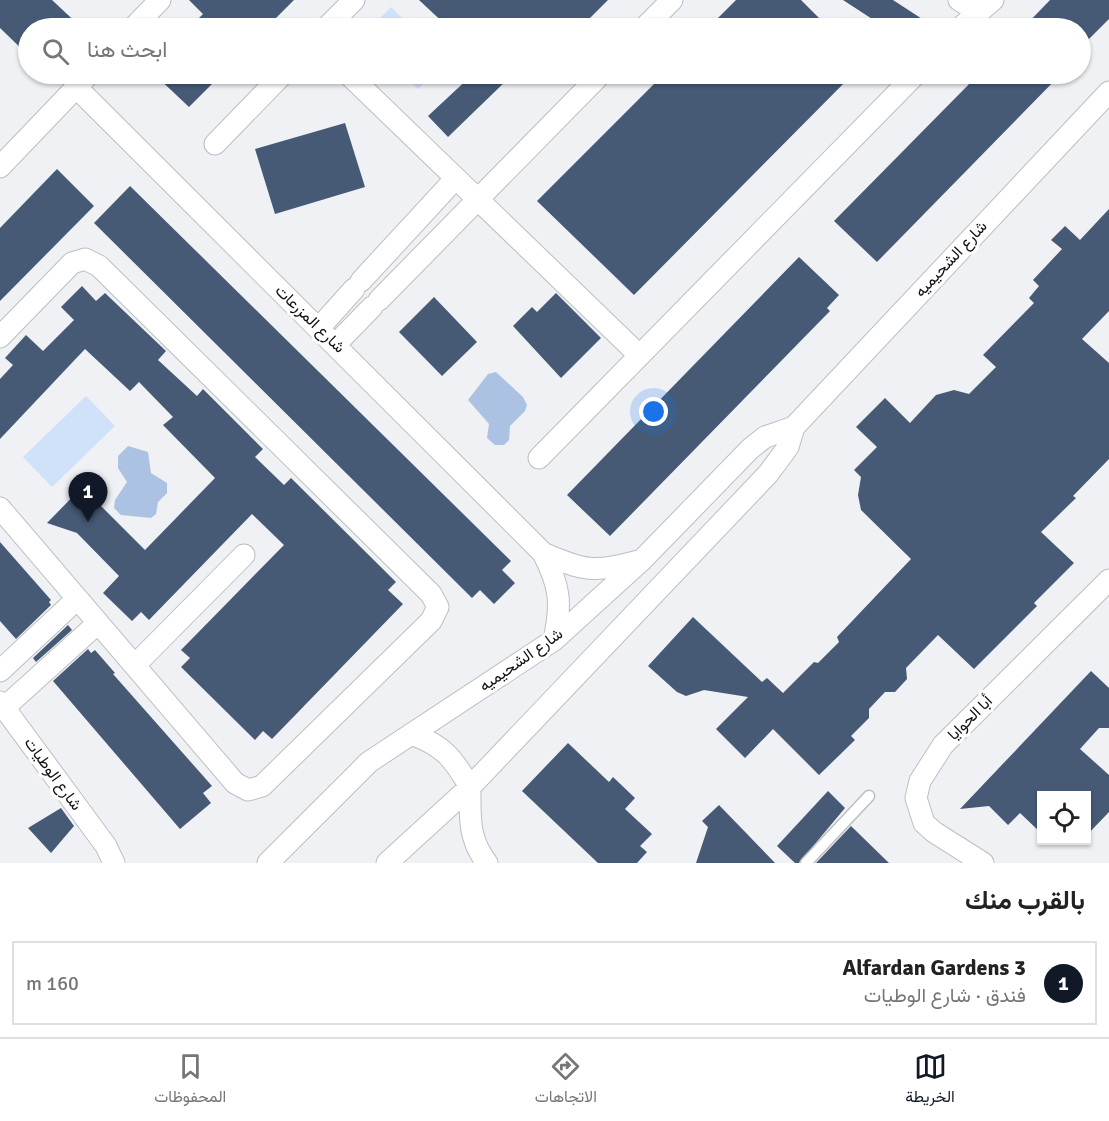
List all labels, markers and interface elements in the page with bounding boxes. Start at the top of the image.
search box [18,18,1091,84]
icon: search [39,35,72,68]
text: ابحث هنا [87,36,167,63]
street label: شارع الشحيميه [910,217,992,302]
street label: شارع المزرعات [270,281,349,358]
your location [639,397,668,426]
pin: 1 [68,472,107,522]
street label: شارع الشحيميه [475,624,567,697]
street label: أبا الحوايا [943,691,997,745]
street label: شارع الوطيات [19,734,86,815]
map controls [1037,791,1091,845]
button: locate [1037,791,1091,845]
text: بالقرب منك [965,885,1085,917]
text: Alfardan Gardens 3 [842,954,1026,981]
text: 160 m [26,971,79,996]
text: 1 [1058,971,1069,996]
text: فندق · شارع الوطيات [864,983,1026,1008]
tab: المحفوظات [154,1050,226,1111]
tab: الاتجاهات [535,1050,597,1111]
tab: الخريطة [905,1050,955,1111]

